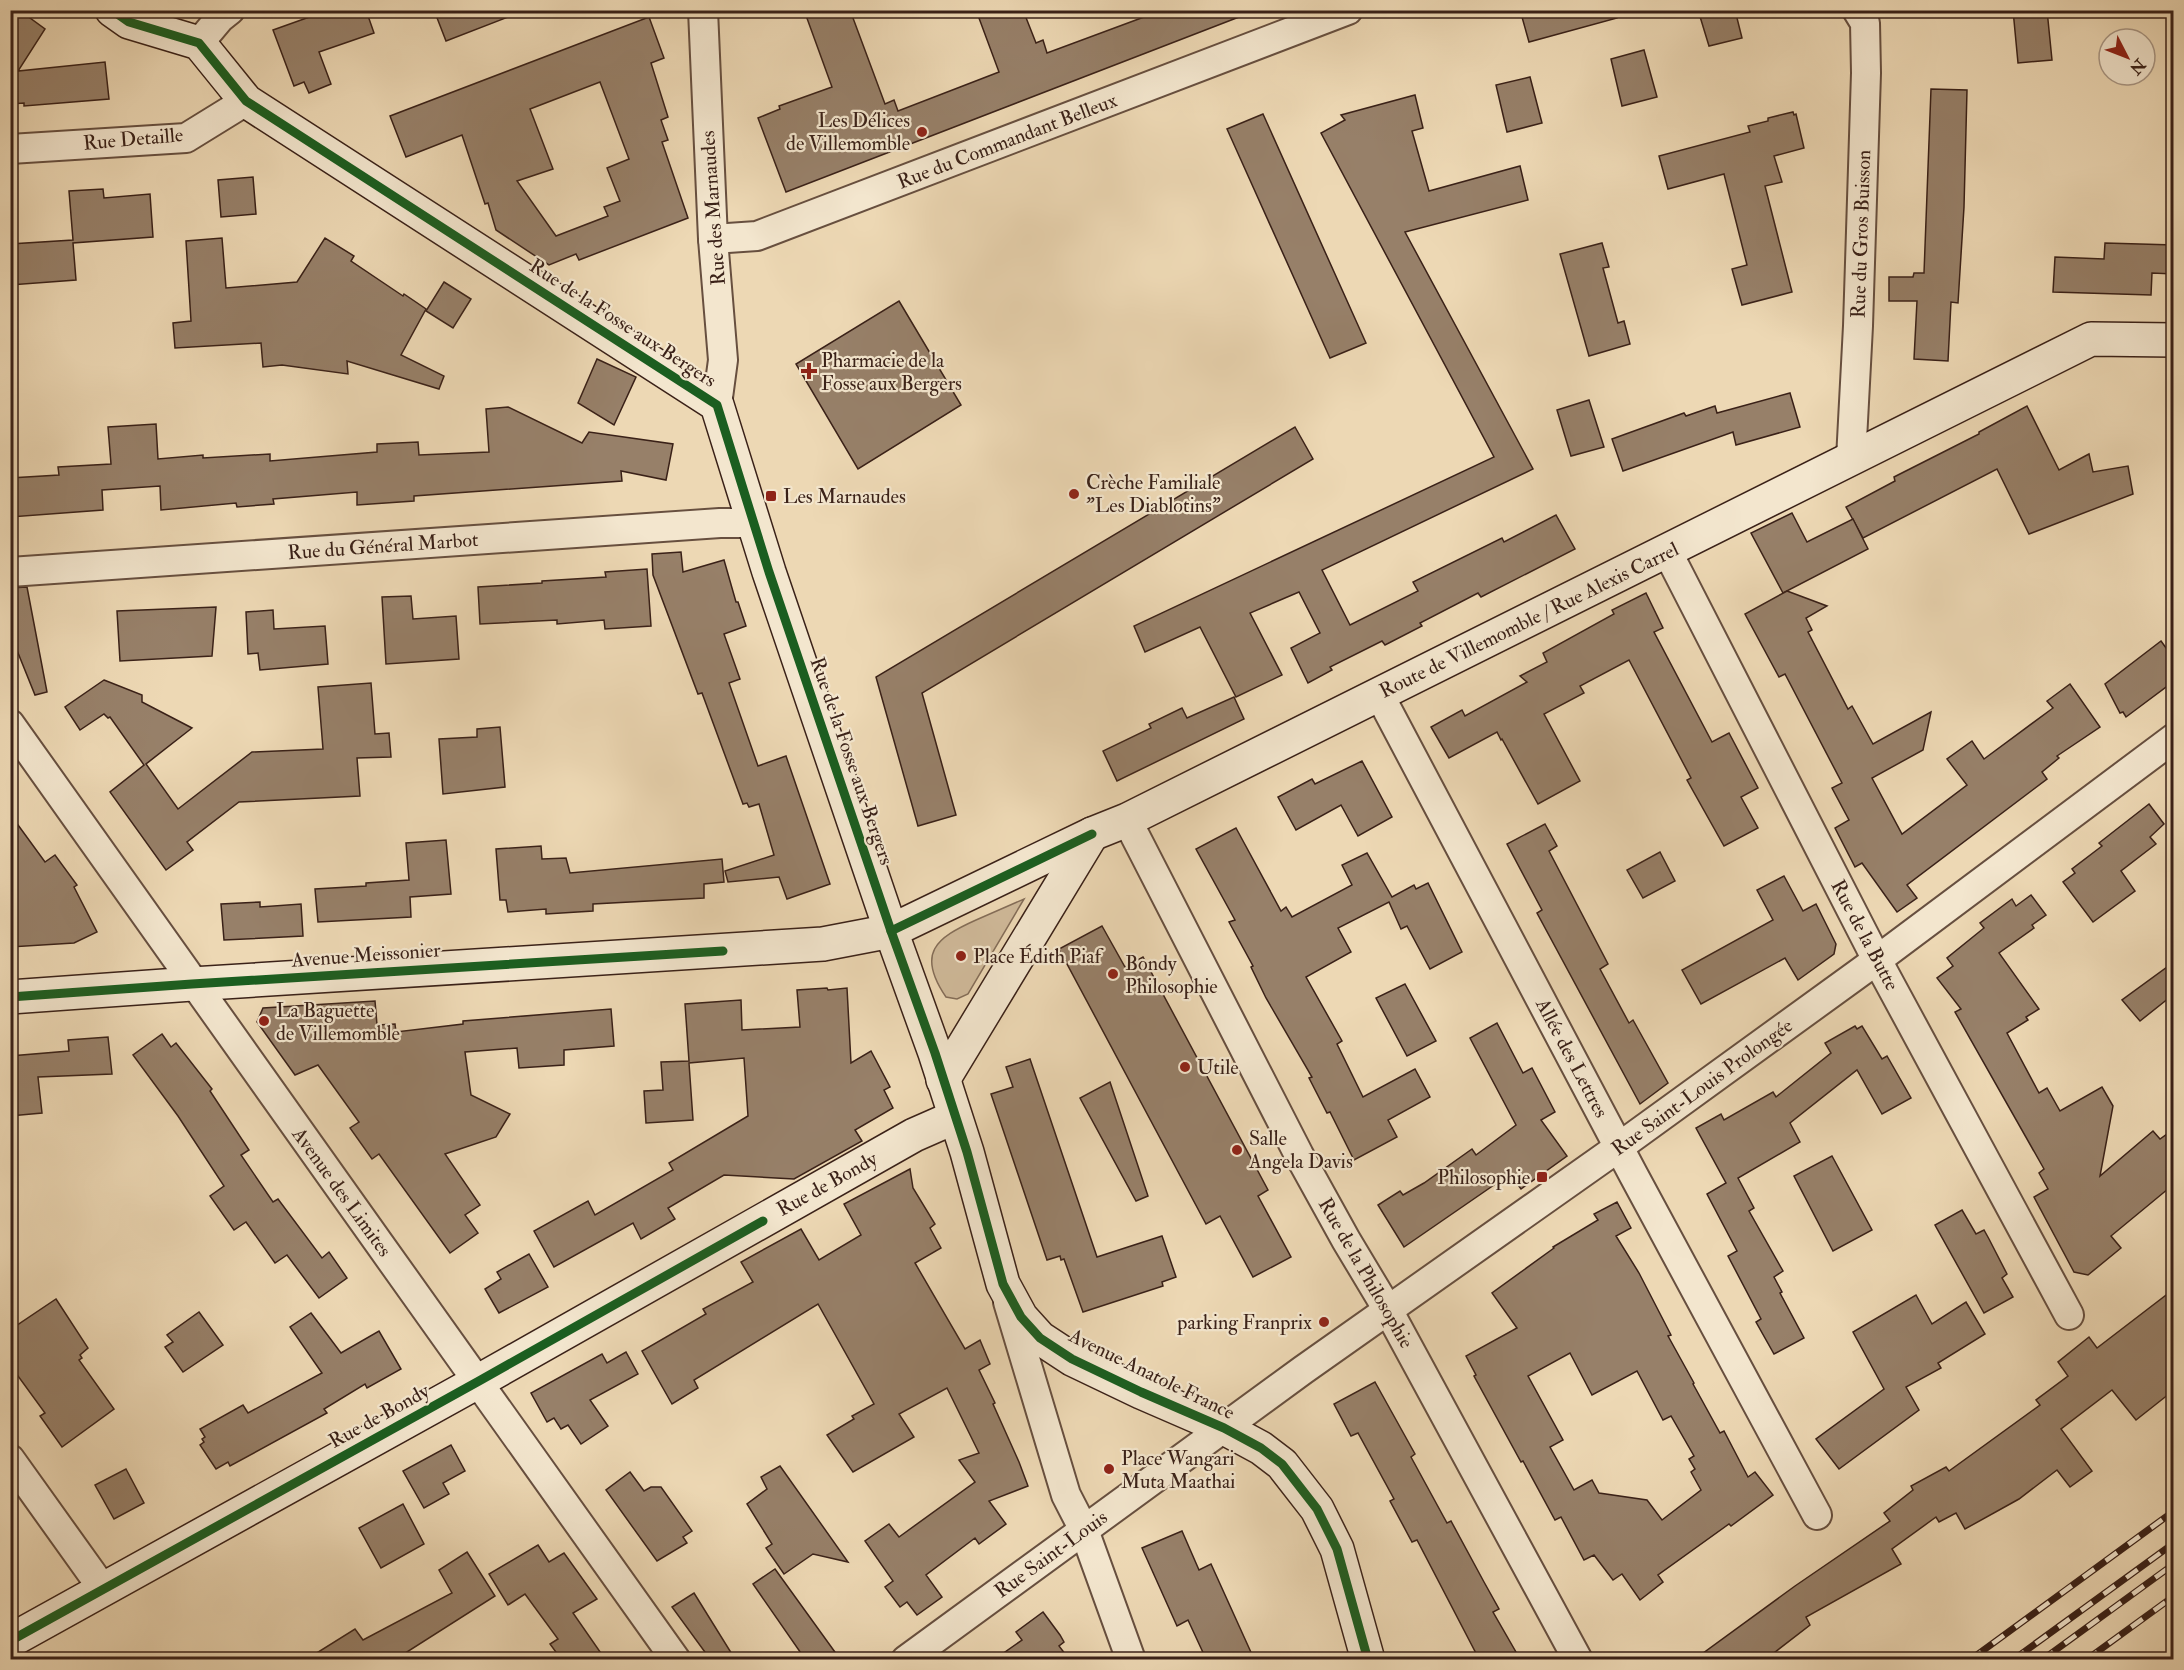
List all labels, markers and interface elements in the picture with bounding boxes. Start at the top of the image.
north arrow [2097,27,2157,87]
text: N [2125,54,2150,79]
street label: Rue du Commandant Belleux [894,87,1121,194]
place label: Les Délices de Villemomble [786,108,910,156]
street label: Rue Detaille [82,122,184,156]
marker: Les Délices de Villemomble [915,125,929,139]
street label: Rue des Marnaudes [695,130,731,286]
street label: Rue du Gros Buisson [1846,149,1876,319]
street label: Rue de la Fosse aux Bergers [525,253,721,393]
place label: Pharmacie de la Fosse aux Bergers [821,348,962,396]
marker: Pharmacie de la Fosse aux Bergers [802,364,816,378]
place label: Crèche Familiale "Les Diablotins" [1086,470,1221,518]
place label: Les Marnaudes [783,484,906,509]
marker: Crèche Familiale "Les Diablotins" [1067,487,1081,501]
marker: Les Marnaudes [764,489,778,503]
street label: Rue du Général Marbot [287,527,480,565]
street label: Route de Villemomble / Rue Alexis Carrel [1375,536,1683,704]
street label: Rue de la Fosse aux Bergers [805,654,899,868]
street label: Rue de la Butte [1825,875,1905,995]
street label: Avenue Meissonier [290,937,442,973]
place label: Place Édith Piaf [973,943,1104,969]
marker: Place Édith Piaf [954,949,968,963]
place label: Bondy Philosophie [1125,951,1218,1000]
marker: Bondy Philosophie [1106,967,1120,981]
street label: Allée des Lettres [1530,993,1614,1122]
place label: La Baguette de Villemomble [276,998,400,1046]
street label: Rue Saint-Louis Prolongée [1607,1013,1797,1161]
marker: La Baguette de Villemomble [257,1014,271,1028]
place label: Utile [1197,1055,1239,1080]
marker: Utile [1178,1060,1192,1074]
street label: Avenue des Limites [286,1122,397,1262]
place label: Salle Angela Davis [1248,1126,1353,1174]
marker: Salle Angela Davis [1230,1143,1244,1157]
street label: Rue de Bondy [772,1146,883,1222]
place label: Philosophie [1437,1165,1530,1191]
marker: Philosophie [1535,1170,1549,1184]
street label: Rue de la Philosophie [1312,1193,1419,1353]
place label: parking Franprix [1176,1310,1312,1336]
marker: parking Franprix [1317,1315,1331,1329]
street label: Avenue Anatole France [1064,1323,1239,1425]
street label: Rue de Bondy [324,1378,435,1454]
place label: Place Wangari Muta Maathai [1121,1446,1235,1494]
marker: Place Wangari Muta Maathai [1102,1462,1116,1476]
street label: Rue Saint-Louis [990,1505,1112,1603]

